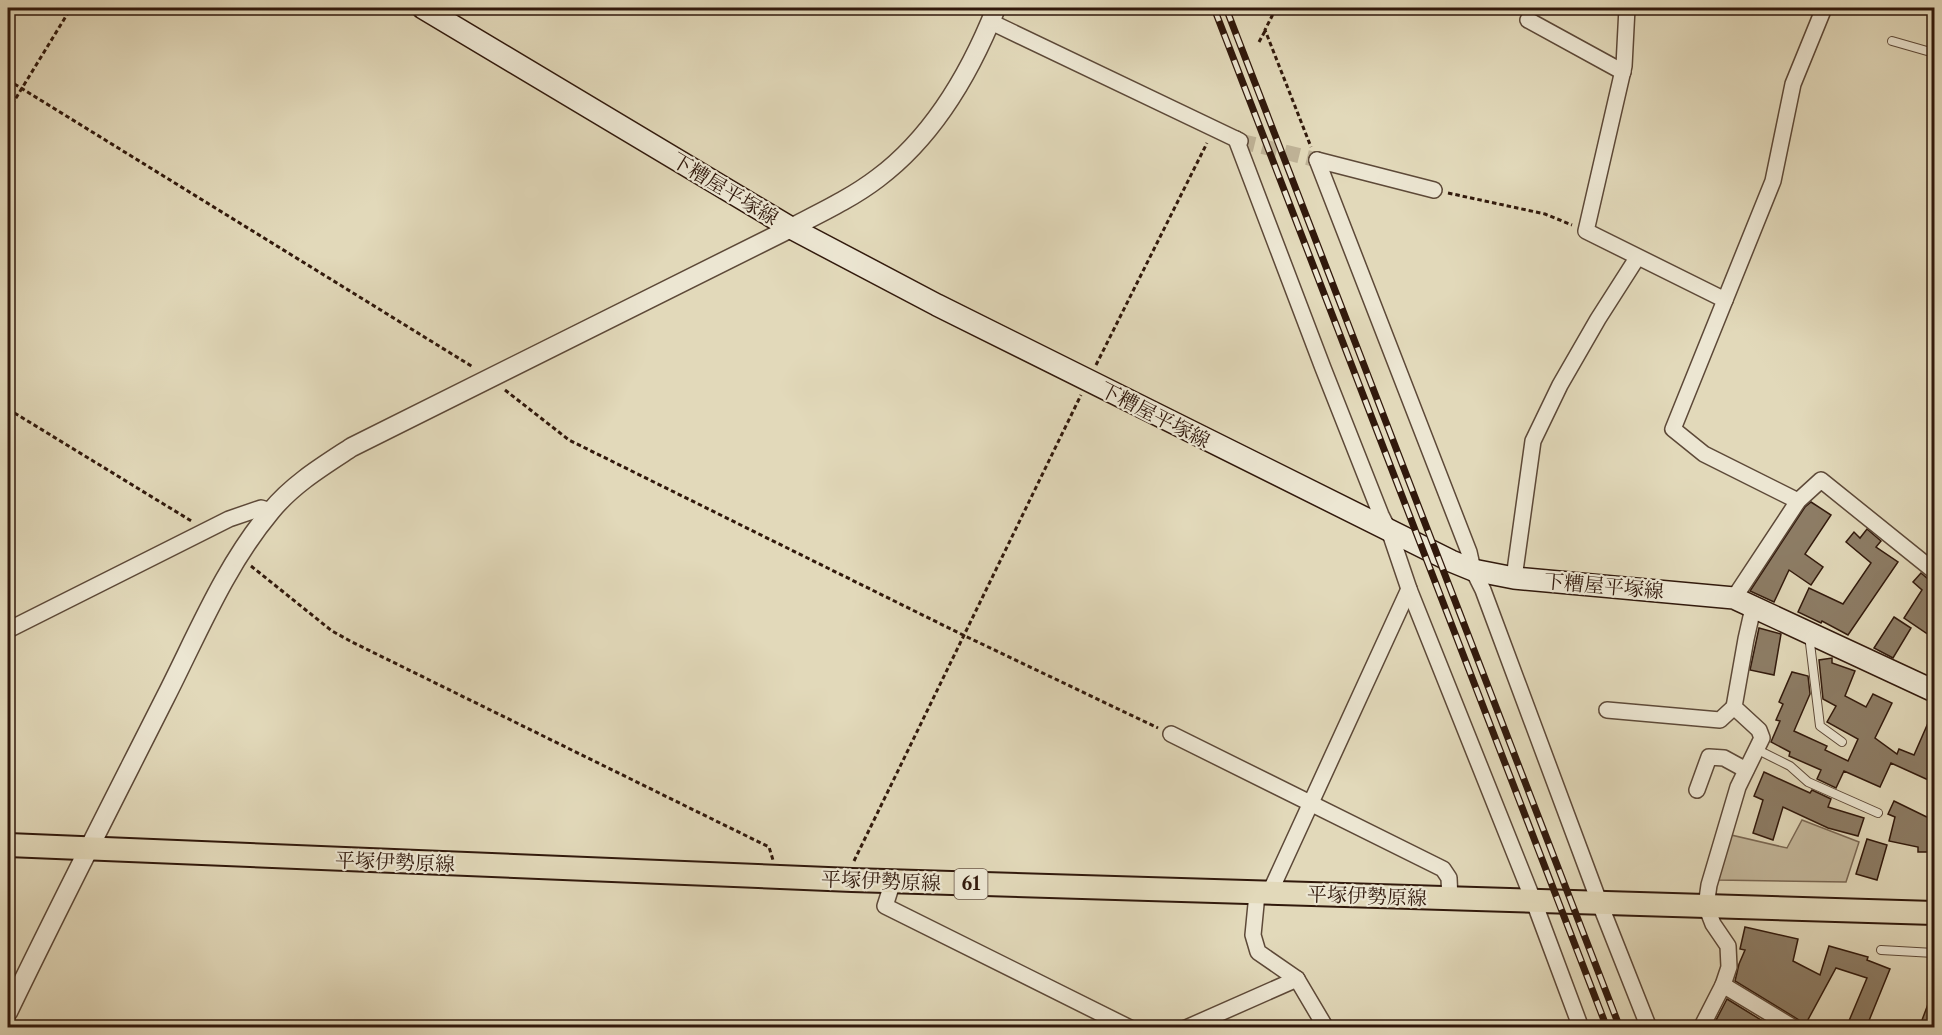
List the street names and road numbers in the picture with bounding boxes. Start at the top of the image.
street label: 下糟屋平塚線 [667,148,783,230]
street label: 下糟屋平塚線 [1096,377,1214,453]
street label: 下糟屋平塚線 [1543,569,1665,603]
street label: 平塚伊勢原線 [335,848,455,876]
street label: 平塚伊勢原線 [821,867,941,895]
road number: 61 [954,869,988,899]
street label: 平塚伊勢原線 [1307,882,1427,910]

